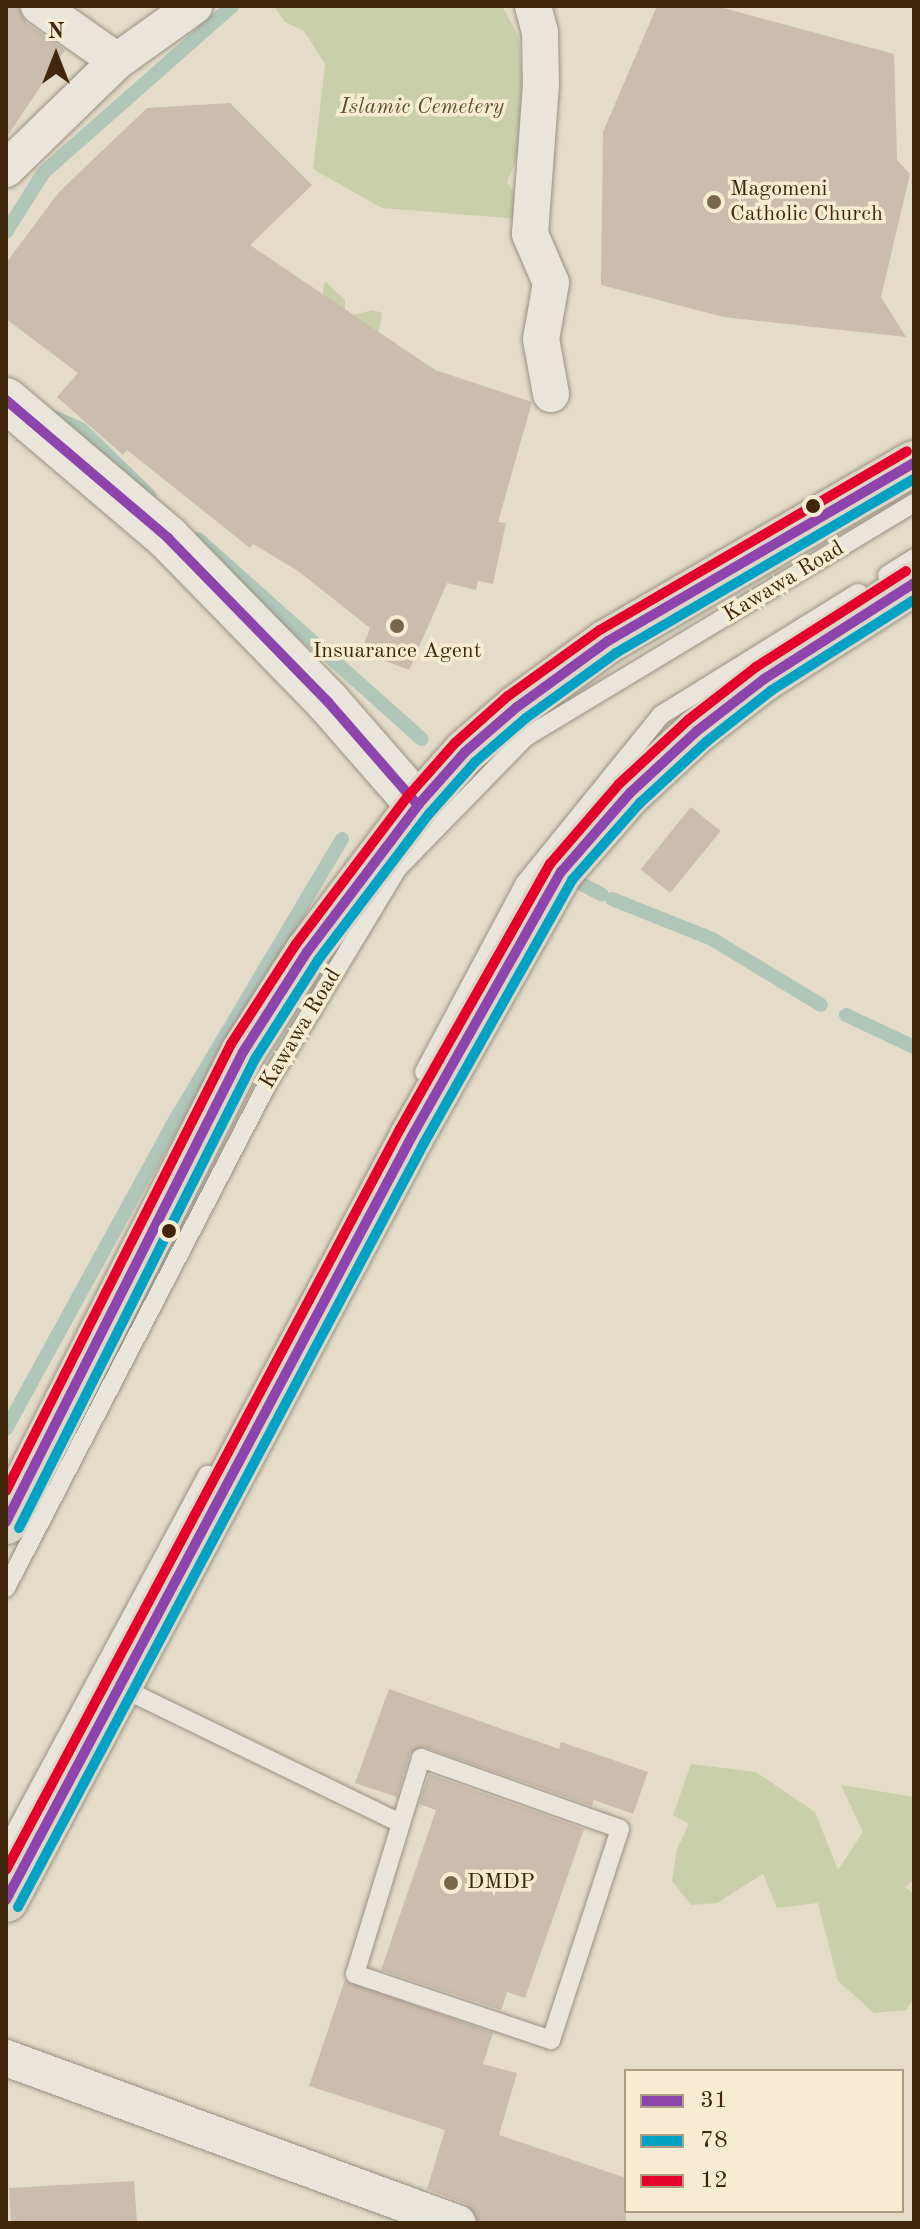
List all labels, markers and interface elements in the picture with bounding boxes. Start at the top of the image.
north arrow [16,16,96,96]
text: N [48,21,64,43]
park label: Islamic Cemetery [340,95,504,121]
place label: Magomeni Catholic Church [730,176,883,228]
marker: Magomeni Catholic Church [705,193,723,211]
unlabelled marker [805,498,821,514]
street label: Kawawa Road [719,536,849,628]
marker: Insuarance Agent [388,617,406,635]
place label: Insuarance Agent [313,639,481,665]
street label: Kawawa Road [255,964,347,1094]
unlabelled marker [161,1223,177,1239]
place label: DMDP [467,1870,535,1896]
marker: DMDP [442,1874,460,1892]
legend [624,2069,904,2213]
text: 31 [700,2089,728,2113]
text: 78 [700,2129,728,2153]
text: 12 [700,2169,728,2193]

